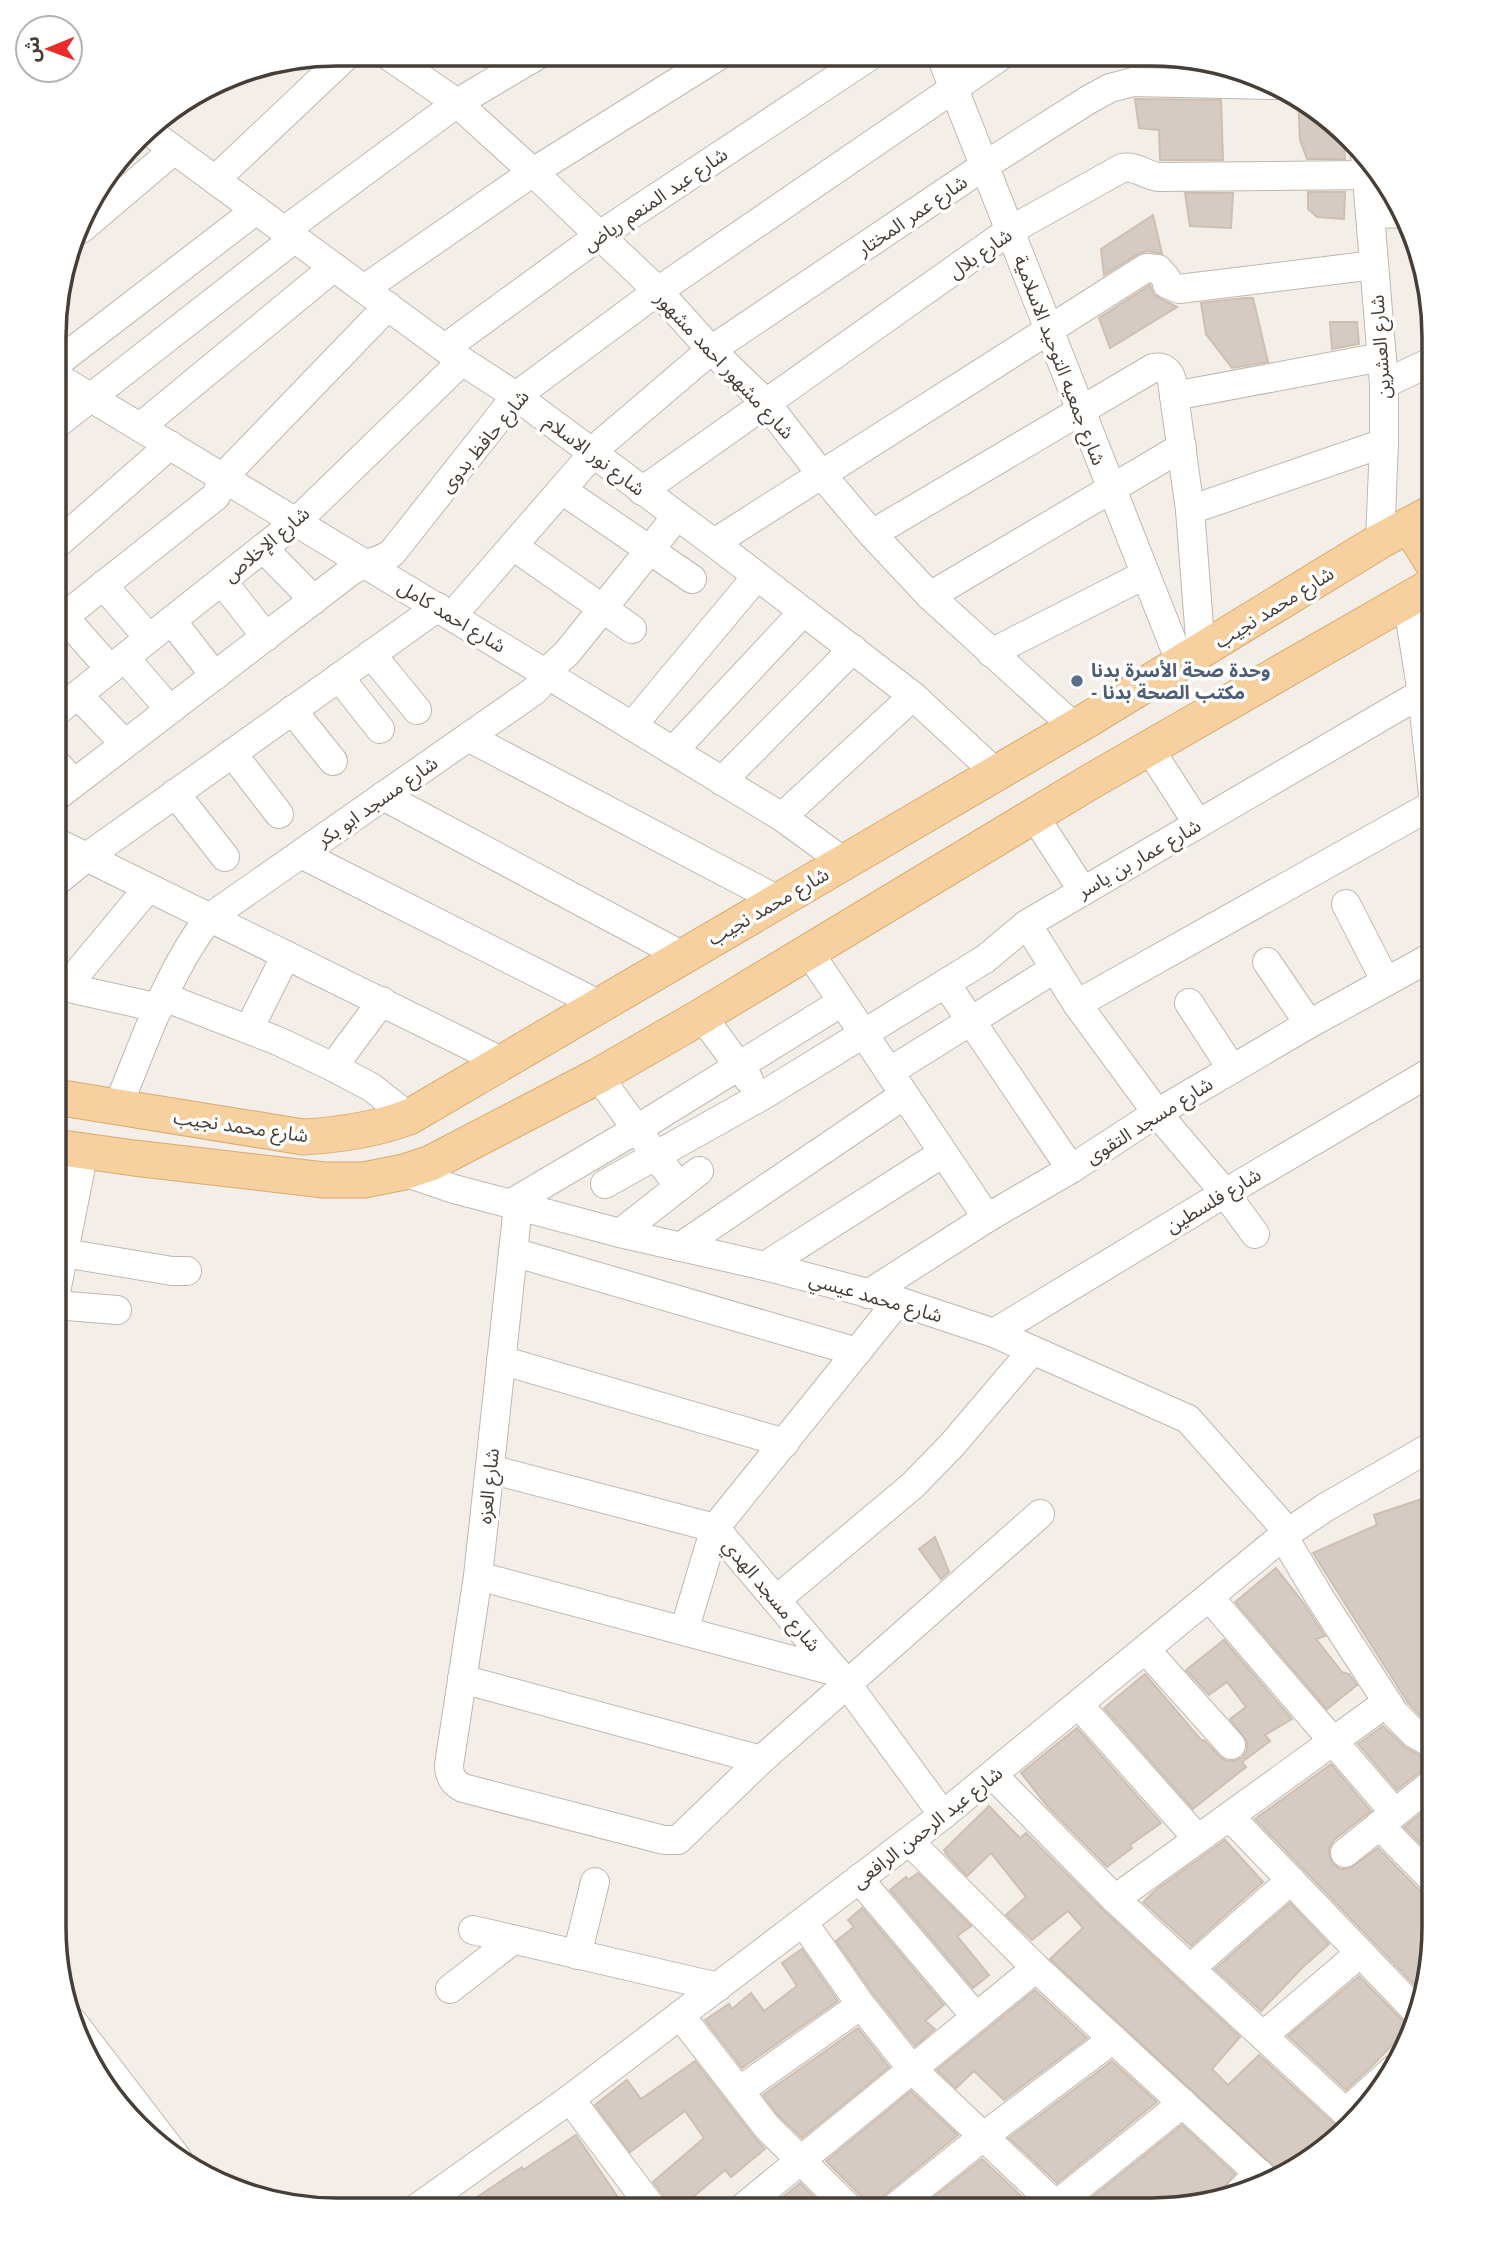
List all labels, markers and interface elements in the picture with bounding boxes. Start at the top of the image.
north arrow [14,14,84,84]
text: ش [22,36,43,62]
street label: شارع عبد المنعم رياض [579,143,733,259]
street label: شارع عمر المختار [853,171,973,263]
street label: شارع بلال [945,224,1018,285]
street label: شارع جمعيه التوحيد الاسلامية [1007,252,1109,469]
street label: شارع مشهور احمد مشهور [648,287,798,445]
street label: شارع العشرين [1366,294,1398,400]
street label: شارع حافظ بدوى [436,386,535,499]
street label: شارع نور الاسلام [538,411,649,503]
street label: شارع الإخلاص [219,503,315,589]
street label: شارع محمد نجيب [1211,563,1339,655]
street label: شارع احمد كامل [393,576,509,659]
place label: وحدة صحة الأسرة بدنا - مكتب الصحة بدنا [1091,659,1270,703]
marker: وحدة صحة الأسرة بدنا - مكتب الصحة بدنا [1069,673,1085,689]
street label: شارع مسجد ابو بكر [312,752,443,854]
street label: شارع عمار بن ياسر [1073,815,1206,905]
street label: شارع محمد نجيب [704,863,834,952]
street label: شارع مسجد التقوى [1082,1073,1218,1170]
street label: شارع محمد نجيب [172,1107,310,1149]
street label: شارع فلسطين [1162,1164,1266,1240]
street label: شارع محمد عيسي [806,1268,945,1331]
street label: شارع العزه [474,1447,506,1525]
street label: شارع مسجد الهدي [715,1535,825,1658]
street label: شارع عبد الرحمن الرافعى [848,1762,1008,1895]

